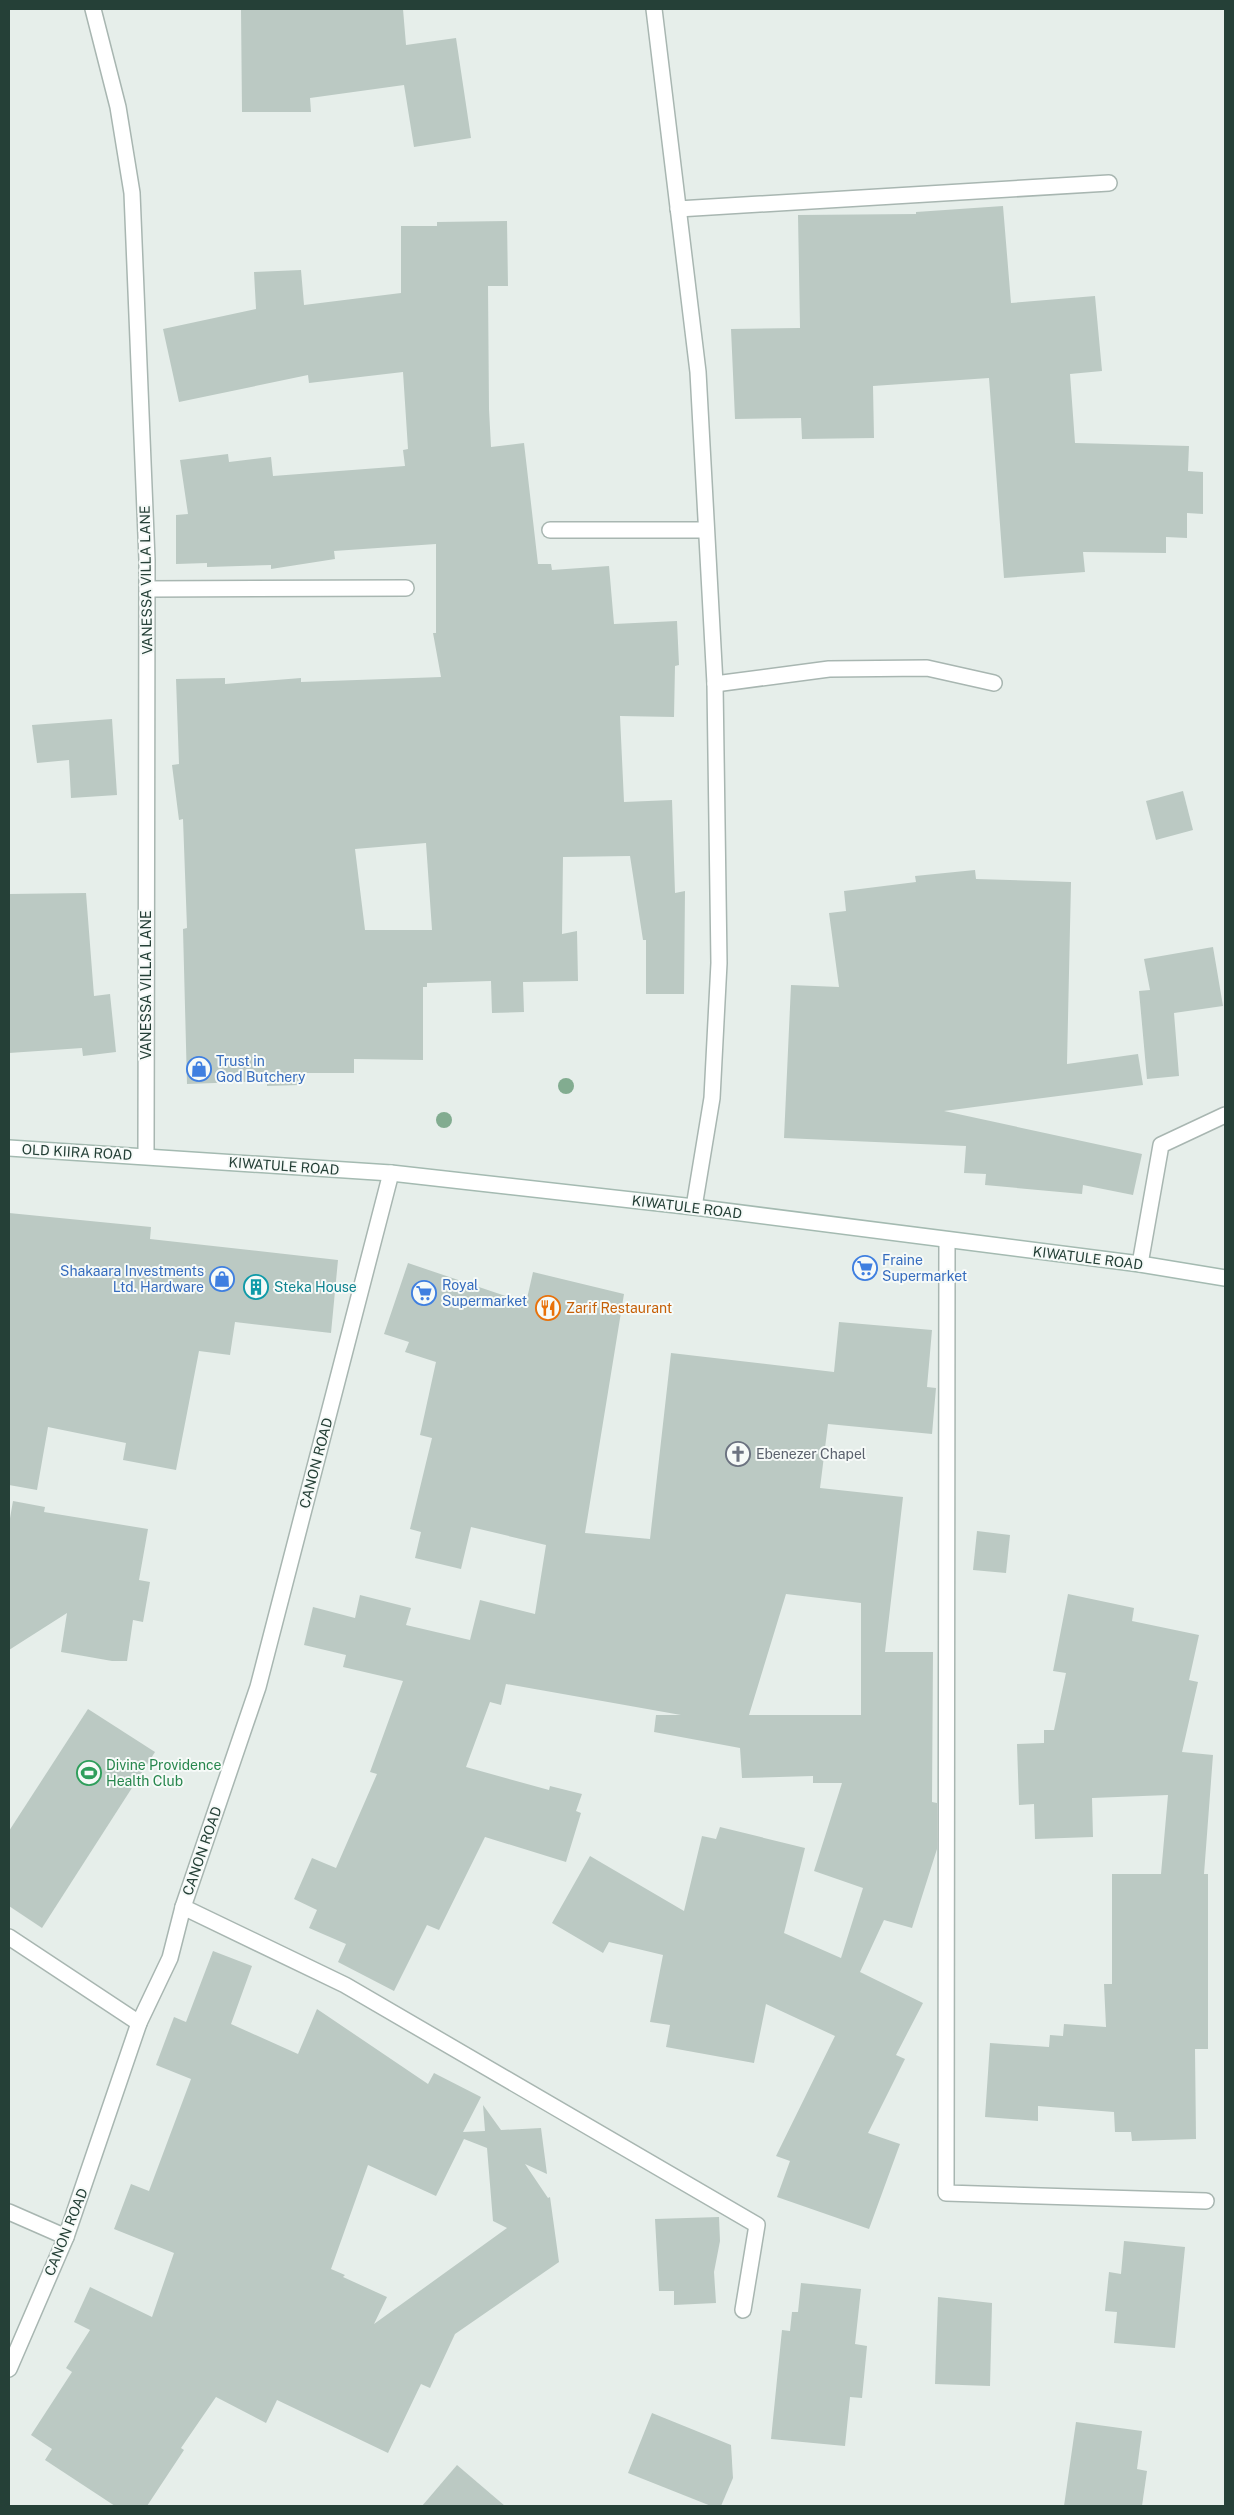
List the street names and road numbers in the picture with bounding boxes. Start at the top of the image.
street label: VANESSA VILLA LANE [137,505,155,655]
street label: VANESSA VILLA LANE [138,910,154,1060]
street label: OLD KIIRA ROAD [21,1141,133,1163]
street label: KIWATULE ROAD [228,1154,340,1178]
street label: KIWATULE ROAD [631,1192,743,1222]
street label: KIWATULE ROAD [1032,1243,1144,1273]
street label: CANON ROAD [296,1416,336,1510]
street label: CANON ROAD [179,1804,225,1898]
street label: CANON ROAD [41,2186,91,2278]

